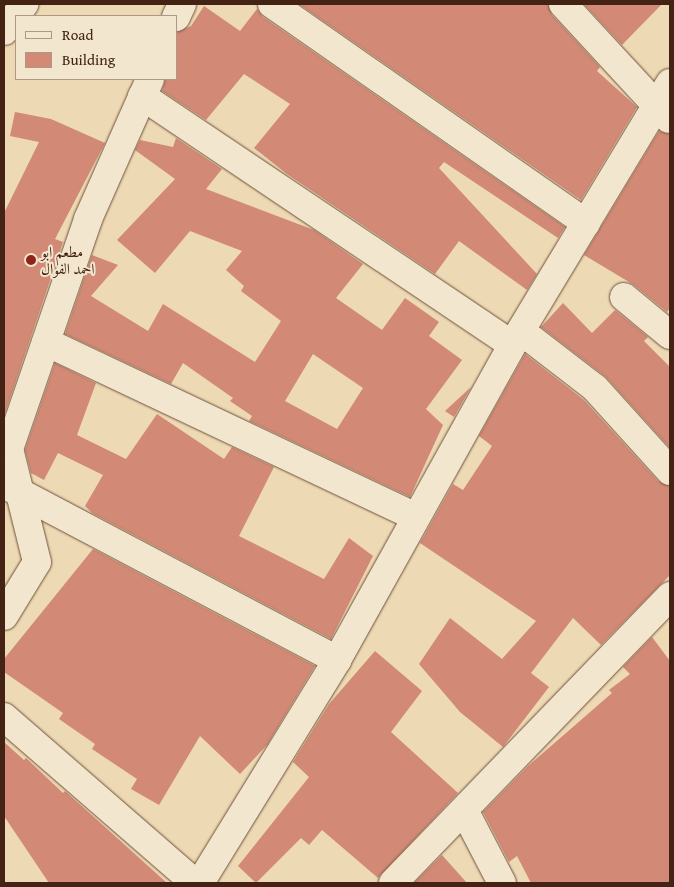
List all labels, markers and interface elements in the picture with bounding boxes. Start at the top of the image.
legend [15,15,178,80]
text: Road [62,24,93,45]
text: Building [62,49,115,70]
place label: مطعم ابو احمد الفوال [41,242,95,277]
marker: مطعم ابو احمد الفوال [25,254,37,266]

